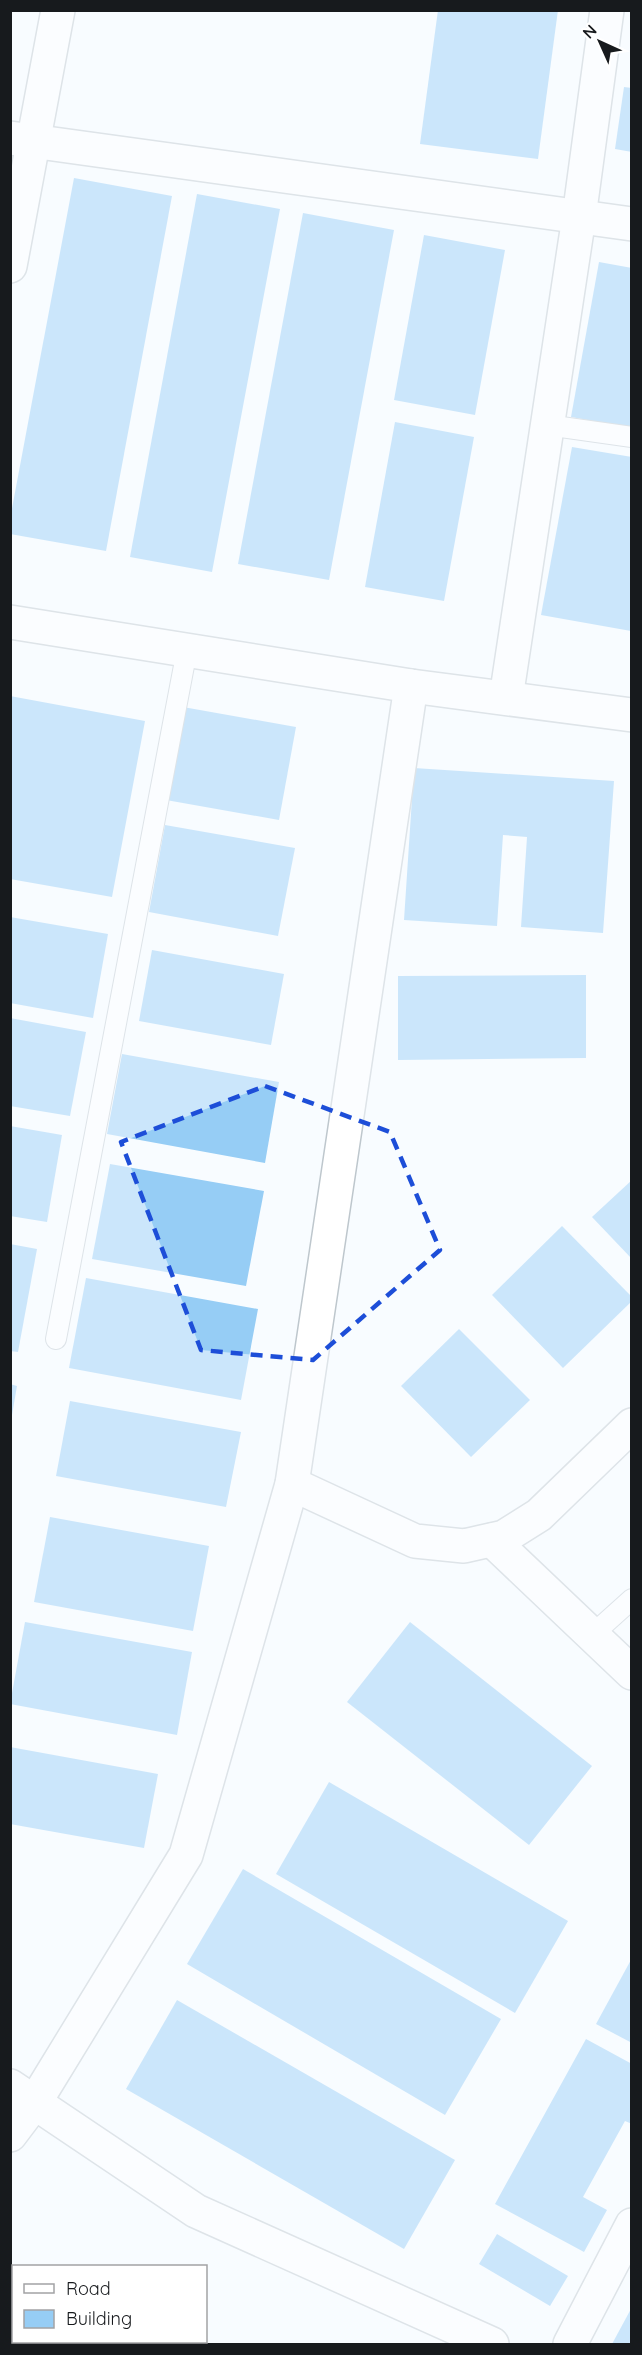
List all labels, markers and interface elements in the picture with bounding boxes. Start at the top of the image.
north arrow [570,12,630,72]
text: N [578,20,601,43]
legend [12,2265,207,2343]
text: Road [66,2277,111,2300]
text: Building [66,2307,132,2330]

